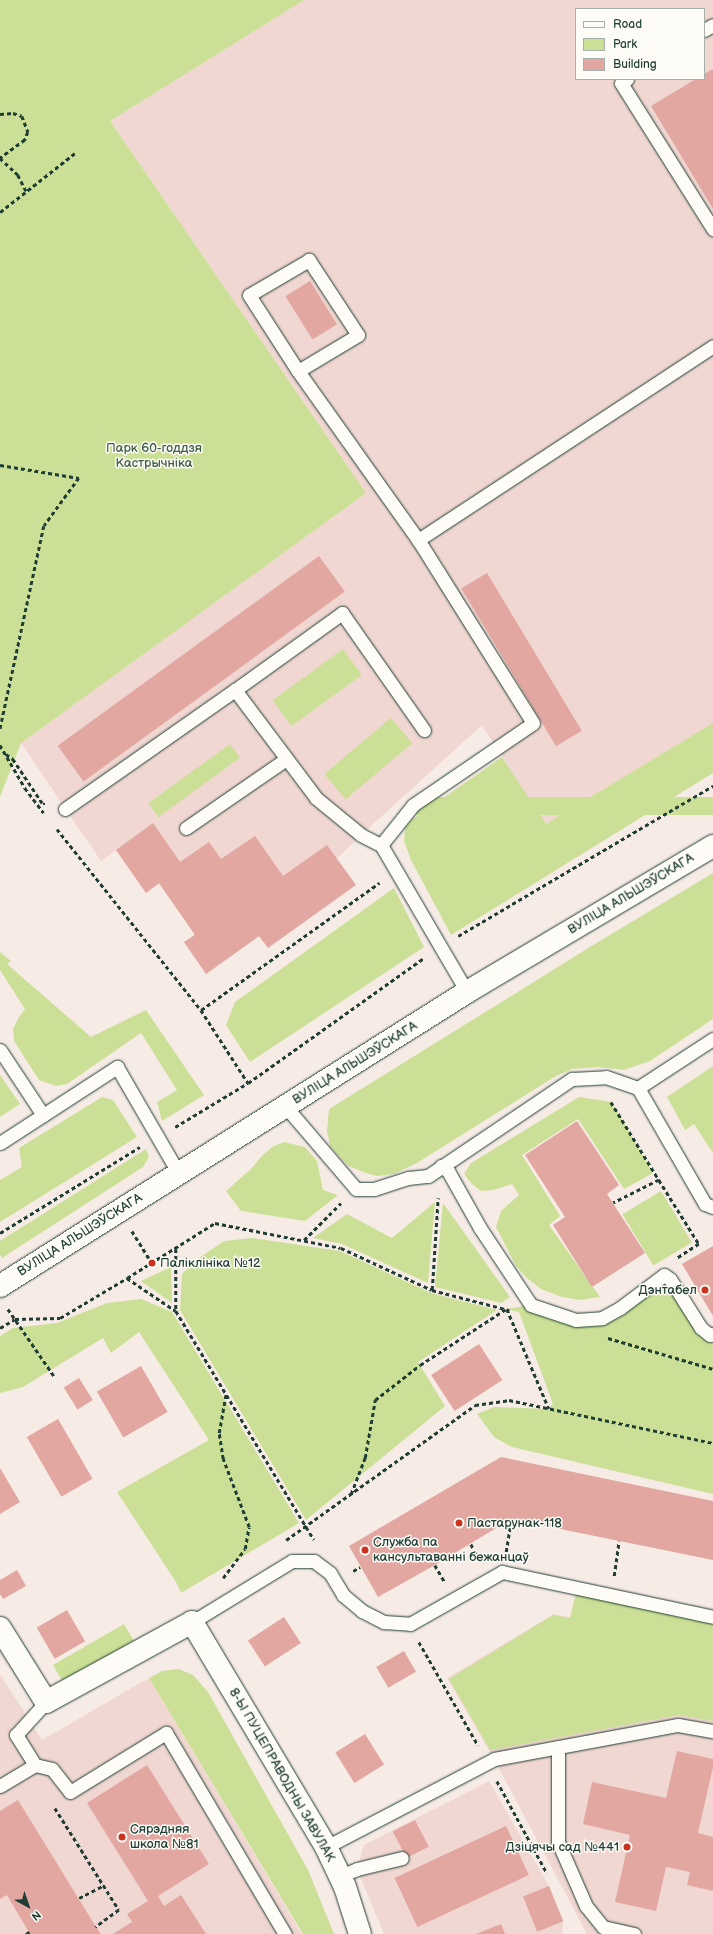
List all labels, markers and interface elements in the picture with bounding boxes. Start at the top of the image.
legend [575,8,705,80]
text: Road [613,17,642,32]
text: Park [613,37,637,52]
text: Building [613,57,657,72]
park label: Парк 60-годдзя Кастрычніка [106,441,202,472]
street label: ВУЛІЦА АЛЬШЭЎСКАГА [565,850,697,938]
street label: ВУЛІЦА АЛЬШЭЎСКАГА [290,1018,420,1108]
street label: ВУЛІЦА АЛЬШЭЎСКАГА [15,1190,145,1280]
place label: Паліклініка №12 [160,1255,261,1271]
marker: Паліклініка №12 [147,1258,157,1268]
place label: Дэнтабел [639,1282,697,1298]
marker: Дэнтабел [700,1285,710,1295]
place label: Пастарунак-118 [467,1515,562,1531]
marker: Пастарунак-118 [454,1518,464,1528]
place label: Служба па кансультаванні бежанцаў [373,1535,529,1566]
marker: Служба па кансультаванні бежанцаў [360,1545,370,1555]
street label: 8-Ы ПУЦЕПРАВОДНЫ ЗАВУЛАК [226,1685,338,1865]
place label: Сярэдняя школа №81 [130,1822,199,1853]
marker: Сярэдняя школа №81 [117,1832,127,1842]
place label: Дзіцячы сад №441 [506,1839,619,1855]
marker: Дзіцячы сад №441 [622,1842,632,1852]
north arrow [8,1886,48,1926]
text: N [29,1908,43,1923]

